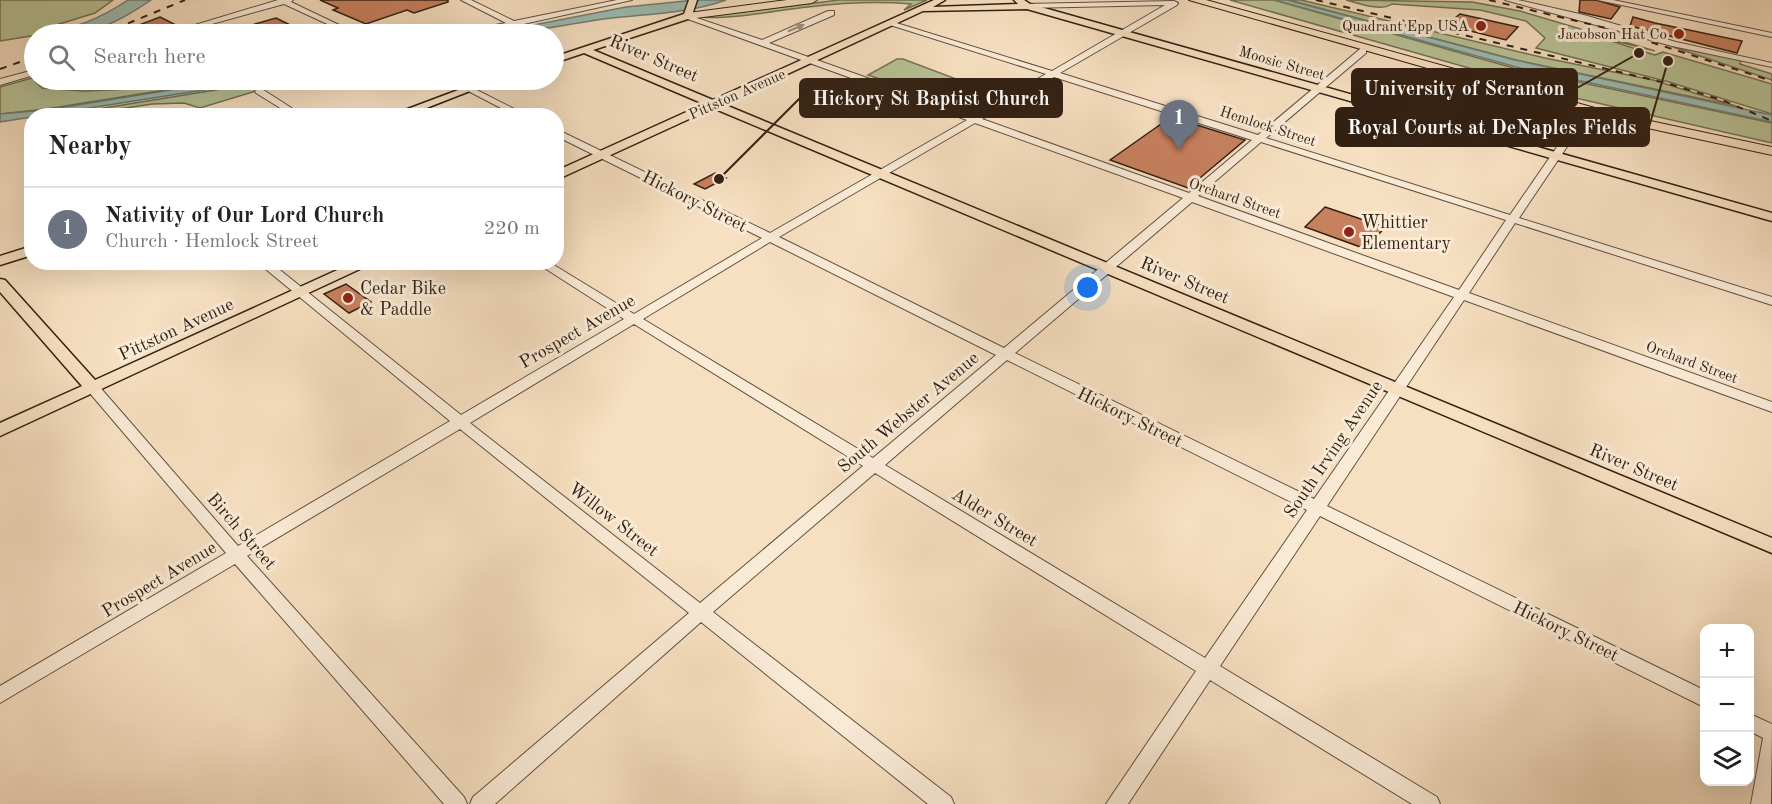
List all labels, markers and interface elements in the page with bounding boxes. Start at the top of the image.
marker: Quadrant Epp USA [1474,19,1488,33]
place label: Quadrant Epp USA [1342,20,1470,35]
one-way arrow [788,23,806,33]
search box [24,24,564,90]
marker: Jacobson Hat Co [1672,27,1686,41]
place label: Jacobson Hat Co [1557,28,1667,43]
street label: River Street [606,32,701,86]
icon: search [45,41,78,74]
street label: Moosic Street [1237,45,1326,84]
text: Search here [93,46,206,68]
street label: Pittston Avenue [687,67,788,123]
callout: University of Scranton [1352,69,1577,107]
callout: Hickory St Baptist Church [800,79,1062,117]
text: University of Scranton [1363,80,1565,100]
text: Hickory St Baptist Church [812,90,1050,110]
pin: 1 [1160,100,1198,150]
street label: Hemlock Street [1217,105,1318,150]
callout: Royal Courts at DeNaples Fields [1336,108,1649,146]
text: Royal Courts at DeNaples Fields [1347,119,1637,139]
text: Nearby [48,134,132,160]
street label: Hickory Street [639,168,750,236]
street label: Orchard Street [1186,177,1283,222]
text: Nativity of Our Lord Church [105,205,384,227]
place label: Whittier Elementary [1361,214,1451,253]
text: 1 [62,219,73,239]
text: 220 m [484,219,540,239]
marker: Whittier Elementary [1342,225,1356,239]
text: Church · Hemlock Street [105,232,318,252]
street label: River Street [1137,254,1232,308]
your location [1073,273,1102,302]
place label: Cedar Bike & Paddle [360,280,446,319]
marker: Cedar Bike & Paddle [341,291,355,305]
street label: Prospect Avenue [517,291,638,372]
street label: Pittston Avenue [116,295,237,364]
street label: Orchard Street [1643,340,1739,387]
street label: South Webster Avenue [835,349,983,477]
street label: South Irving Avenue [1281,378,1386,521]
street label: Hickory Street [1074,385,1185,451]
street label: River Street [1586,441,1681,495]
street label: Willow Street [565,479,662,560]
street label: Alder Street [949,485,1040,550]
street label: Birch Street [203,490,279,573]
street label: Prospect Avenue [99,539,220,621]
street label: Hickory Street [1510,599,1621,665]
map controls [1700,624,1754,786]
button: + [1700,624,1754,678]
button: − [1700,678,1754,732]
button: layers [1700,732,1754,786]

